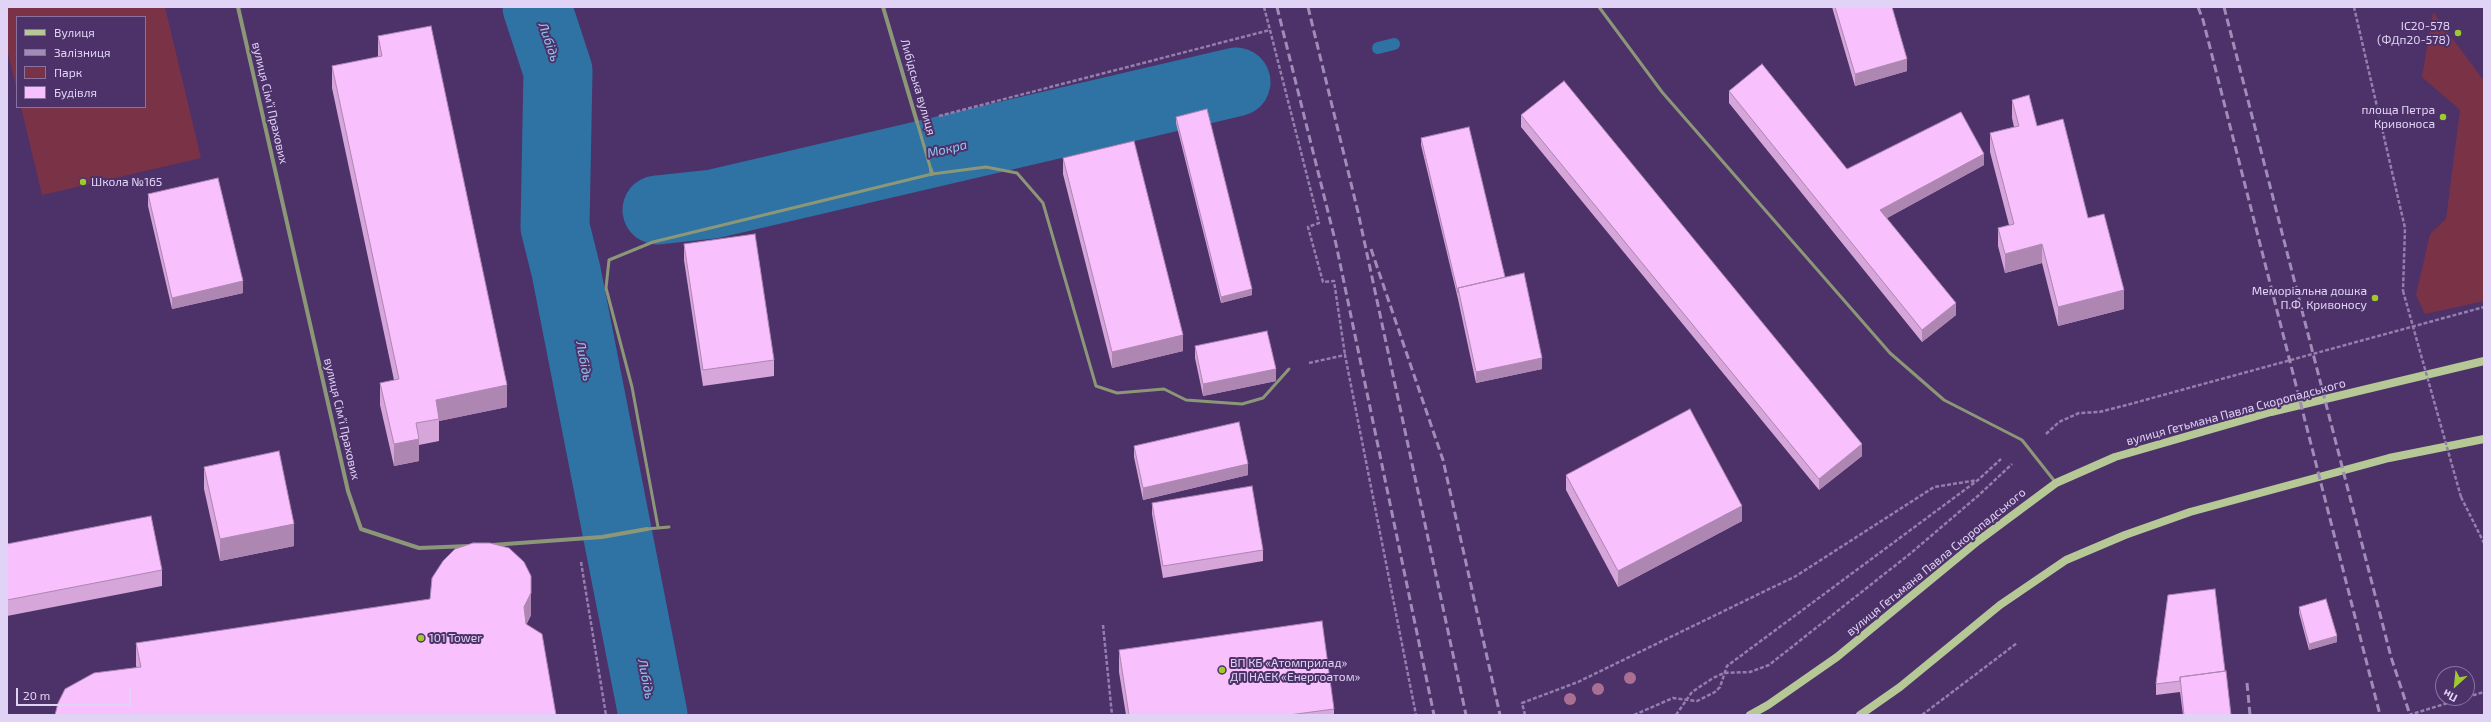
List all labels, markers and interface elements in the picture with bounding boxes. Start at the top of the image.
legend [16,16,146,108]
place label: ІС20-578 (ФДп20-578) [2377,19,2450,47]
water label: Либідь [535,20,563,64]
text: Вулиця [54,25,95,39]
marker: ІС20-578 (ФДп20-578) [2453,28,2463,38]
street label: Либідська вулиця [897,37,939,137]
street label: вулиця Сімʼї Прахових [249,41,291,165]
text: Залізниця [54,45,111,59]
text: Парк [54,65,82,79]
text: Будівля [54,85,97,99]
place label: площа Петра Кривоноса [2361,103,2435,131]
marker: площа Петра Кривоноса [2438,112,2448,122]
water label: Мокра [925,137,969,161]
place label: Школа №165 [91,175,162,189]
marker: Школа №165 [78,177,88,187]
place label: Меморіальна дошка П.Ф. Кривоносу [2252,284,2367,312]
marker: Меморіальна дошка П.Ф. Кривоносу [2370,293,2380,303]
water label: Либідь [572,340,596,382]
street label: вулиця Сімʼї Прахових [321,357,363,481]
street label: вулиця Гетьмана Павла Скоропадського [2125,376,2347,448]
street label: вулиця Гетьмана Павла Скоропадського [1843,485,2029,639]
place label: 101 Tower [429,631,482,645]
marker: 101 Tower [416,633,426,643]
place label: ВП КБ «Атомприлад» ДП НАЕК «Енергоатом» [1230,656,1360,684]
water label: Либідь [634,658,658,700]
marker: ВП КБ «Атомприлад» ДП НАЕК «Енергоатом» [1217,665,1227,675]
north arrow [2435,666,2475,706]
scale bar [18,680,133,706]
text: Пн [2440,687,2459,705]
text: 20 m [23,688,50,702]

